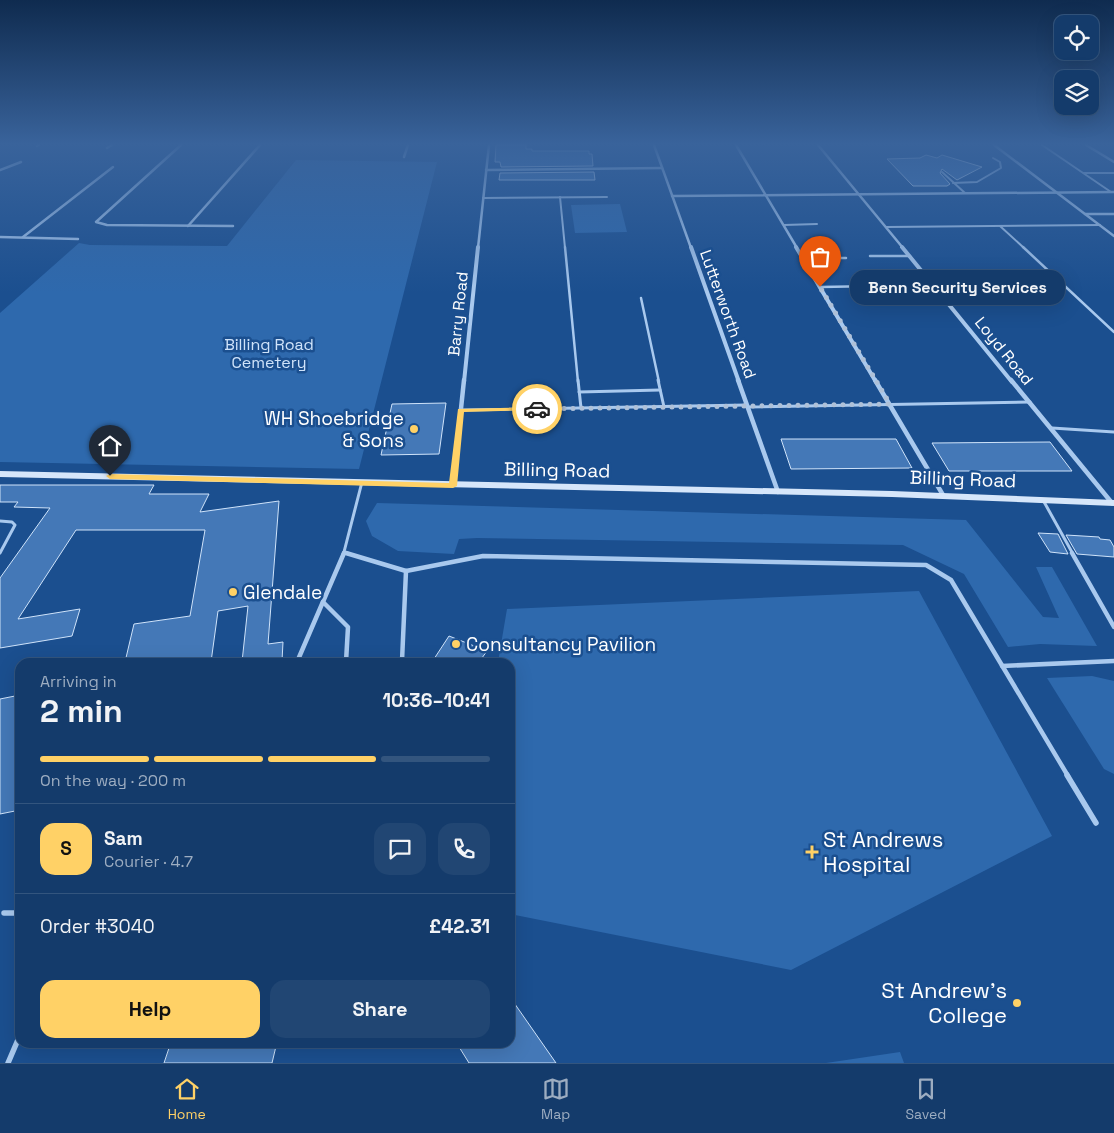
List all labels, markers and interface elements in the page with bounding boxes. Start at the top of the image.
map controls [1054,15,1099,115]
button: locate [1054,15,1099,60]
button: layers [1054,70,1099,115]
pin [799,236,841,287]
icon: bag [806,243,834,271]
street label: Lutterworth Road [695,247,761,381]
callout: Benn Security Services [850,270,1065,304]
street label: Barry Road [443,271,473,357]
text: Benn Security Services [868,277,1047,298]
street label: Loyd Road [970,313,1038,389]
park label: Billing Road Cemetery [224,334,314,373]
courier [512,384,562,434]
icon: car [523,395,551,423]
place label: WH Shoebridge & Sons [264,406,404,453]
marker: WH Shoebridge & Sons [408,423,420,435]
pin [89,425,131,476]
icon: home [96,432,124,460]
street label: Billing Road [504,457,610,483]
street label: Billing Road [909,465,1017,493]
place label: Glendale [243,580,322,605]
marker: Glendale [227,586,239,598]
place label: Consultancy Pavilion [466,632,656,657]
marker: Consultancy Pavilion [450,638,462,650]
text: Arriving in [40,671,117,692]
text: 10:36–10:41 [383,688,490,713]
text: 2 min [40,691,123,731]
text: On the way · 200 m [40,770,186,791]
button: chat [374,823,426,875]
button: phone [438,823,490,875]
place label: St Andrews Hospital [823,825,943,878]
text: Sam [104,826,143,851]
text: S [60,836,72,861]
marker: St Andrews Hospital [805,845,819,859]
text: Courier · 4.7 [104,851,193,872]
text: Order #3040 [40,914,155,939]
text: £42.31 [429,914,490,939]
place label: St Andrew's College [881,976,1007,1029]
button: Help [40,980,260,1038]
button: Share [270,980,490,1038]
marker: St Andrew's College [1011,997,1023,1009]
tab: Home [168,1075,206,1123]
tab: Map [541,1075,570,1123]
tab: Saved [906,1075,946,1123]

